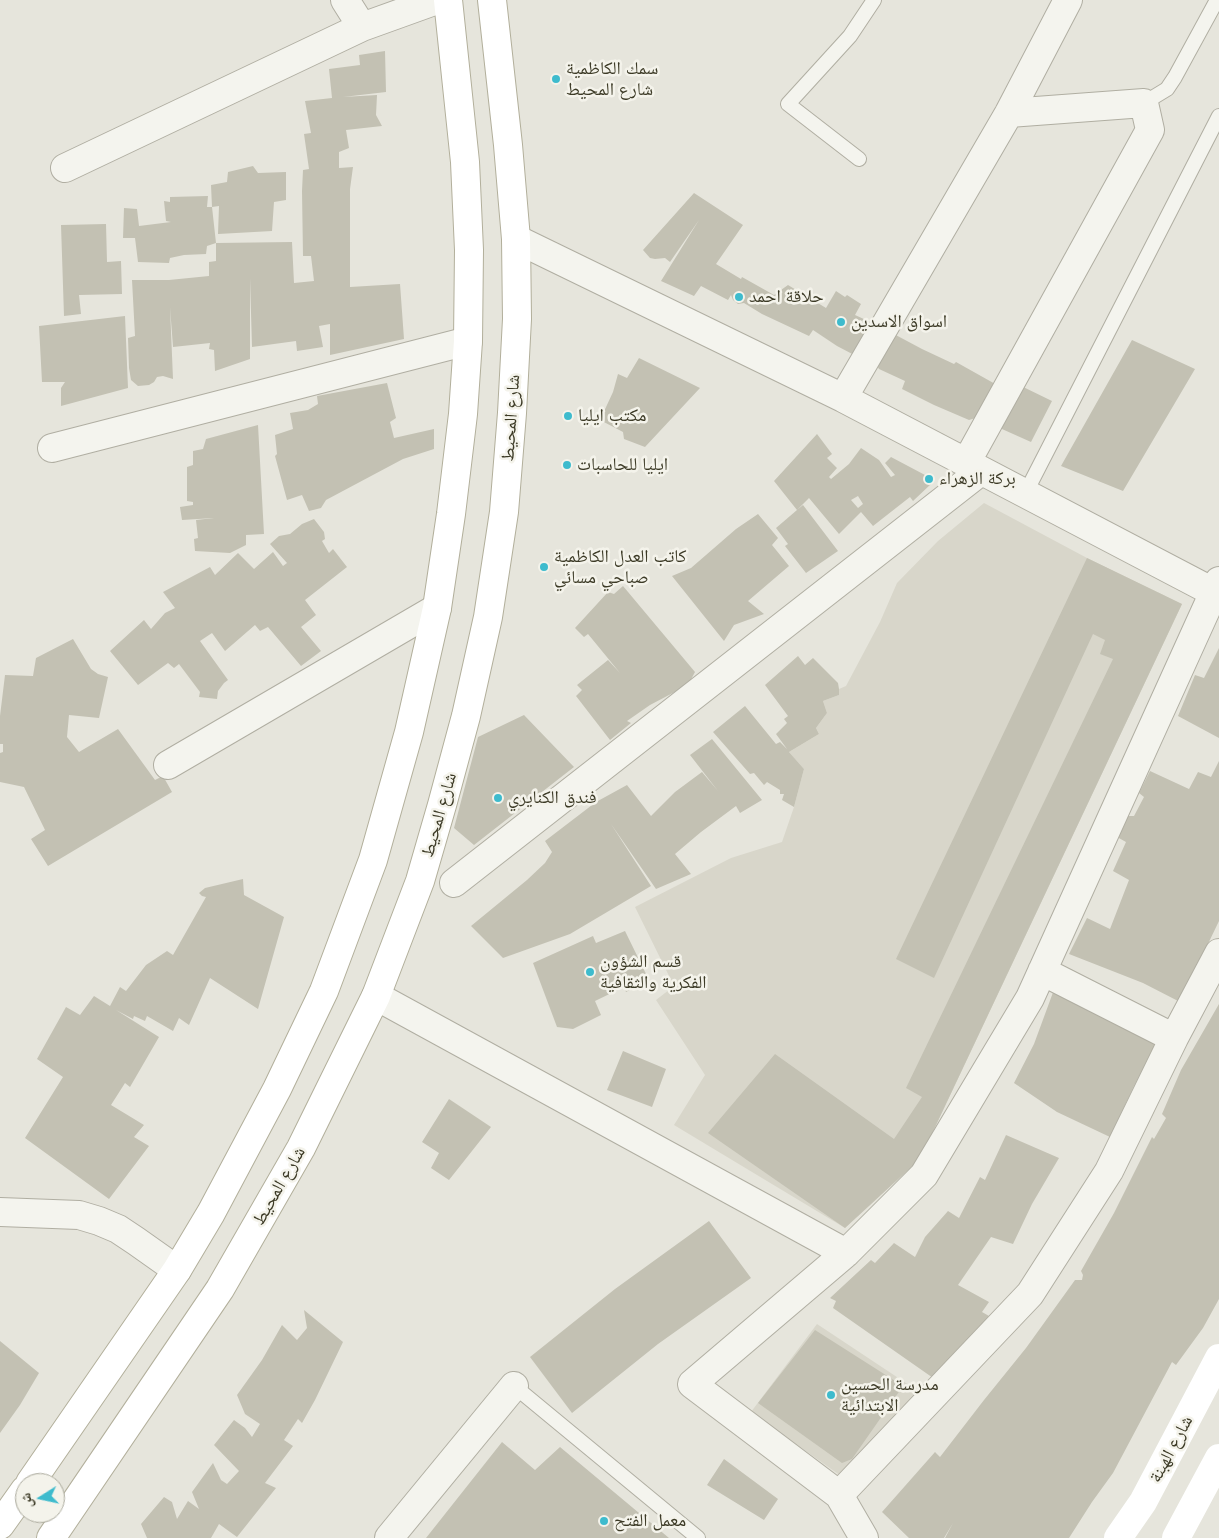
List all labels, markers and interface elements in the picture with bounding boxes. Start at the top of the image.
place label: سمك الكاظمية شارع المحيط [566,58,658,100]
marker: سمك الكاظمية شارع المحيط [550,73,562,85]
place label: حلاقة احمد [749,286,824,308]
marker: حلاقة احمد [733,291,745,303]
place label: اسواق الاسدين [851,311,947,333]
marker: اسواق الاسدين [835,316,847,328]
street label: شارع المحيط [497,374,525,462]
place label: مكتب ايليا [578,405,646,427]
marker: مكتب ايليا [562,410,574,422]
place label: ايليا للحاسبات [577,454,668,476]
marker: ايليا للحاسبات [561,459,573,471]
place label: بركة الزهراء [939,468,1016,490]
marker: بركة الزهراء [923,473,935,485]
place label: كاتب العدل الكاظمية صباحي مسائي [554,546,686,588]
marker: كاتب العدل الكاظمية صباحي مسائي [538,561,550,573]
street label: شارع المحيط [417,770,461,860]
place label: فندق الكنايري [508,787,597,809]
marker: فندق الكنايري [492,792,504,804]
place label: قسم الشؤون الفكرية والثقافية [600,951,707,994]
marker: قسم الشؤون الفكرية والثقافية [584,966,596,978]
street label: شارع المحيط [248,1143,310,1229]
place label: مدرسة الحسين الابتدائية [841,1374,939,1416]
marker: مدرسة الحسين الابتدائية [825,1389,837,1401]
street label: شارع الهبنة [1144,1412,1198,1486]
north arrow [15,1473,65,1523]
text: ش [16,1492,36,1509]
place label: معمل الفتح [614,1510,686,1532]
marker: معمل الفتح [598,1515,610,1527]

